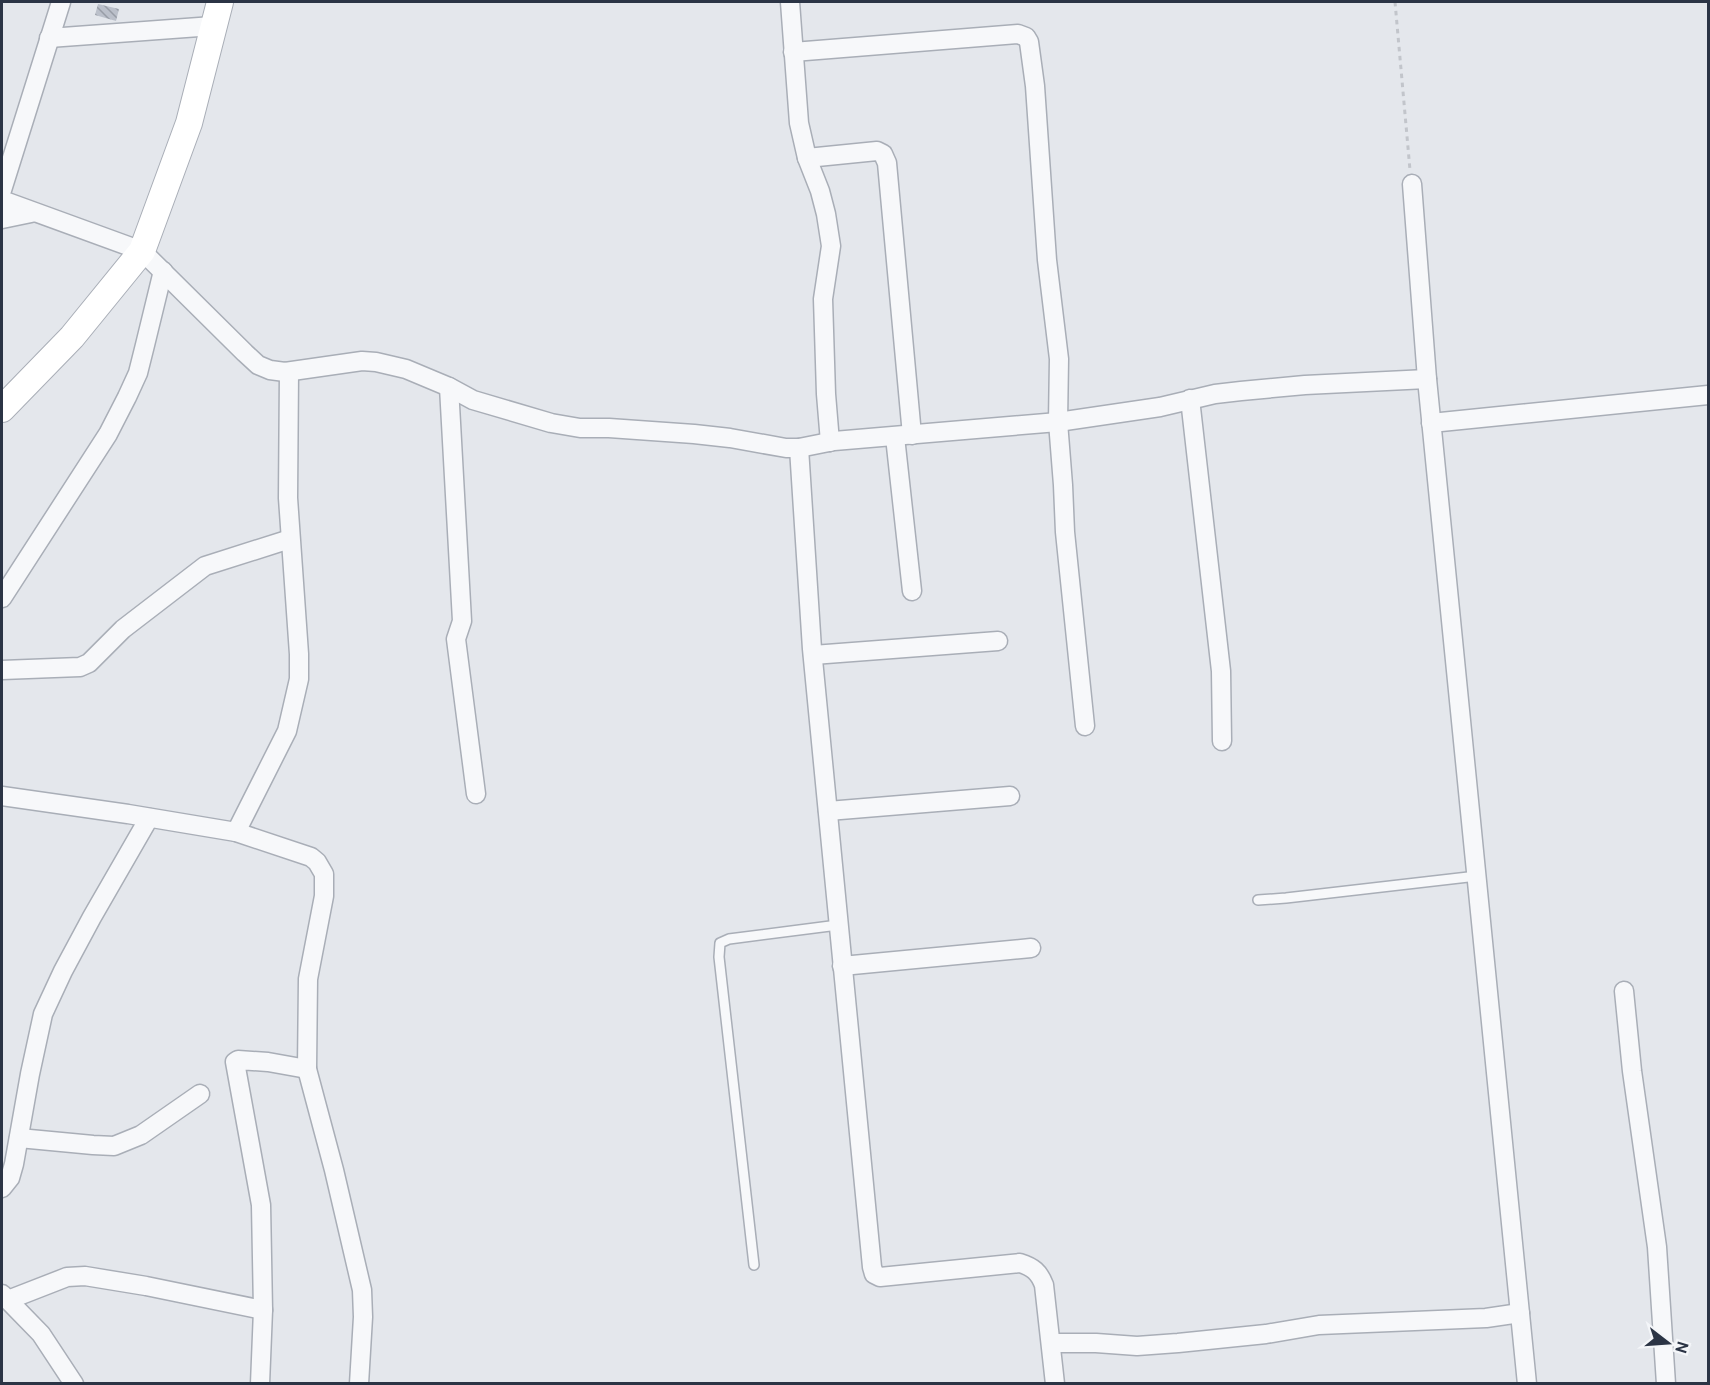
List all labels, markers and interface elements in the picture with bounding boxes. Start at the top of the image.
north arrow [1638,1313,1698,1373]
text: N [1671,1339,1693,1355]

